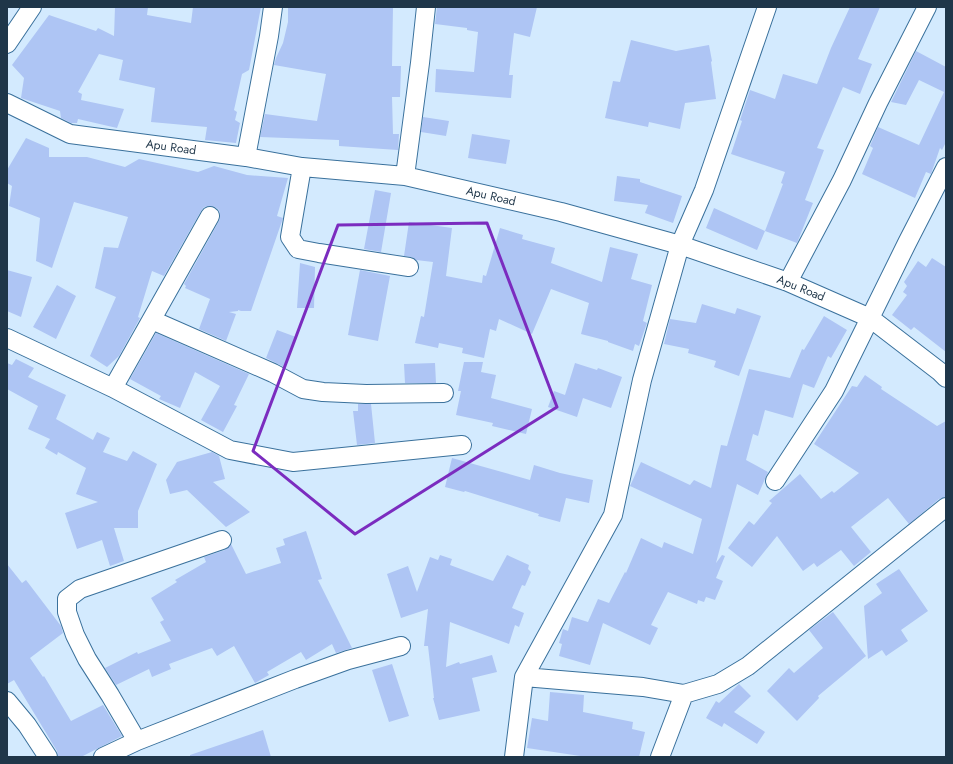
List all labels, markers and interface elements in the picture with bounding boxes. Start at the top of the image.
street label: Apu Road [145,135,197,159]
street label: Apu Road [464,182,518,210]
street label: Apu Road [774,270,828,306]

